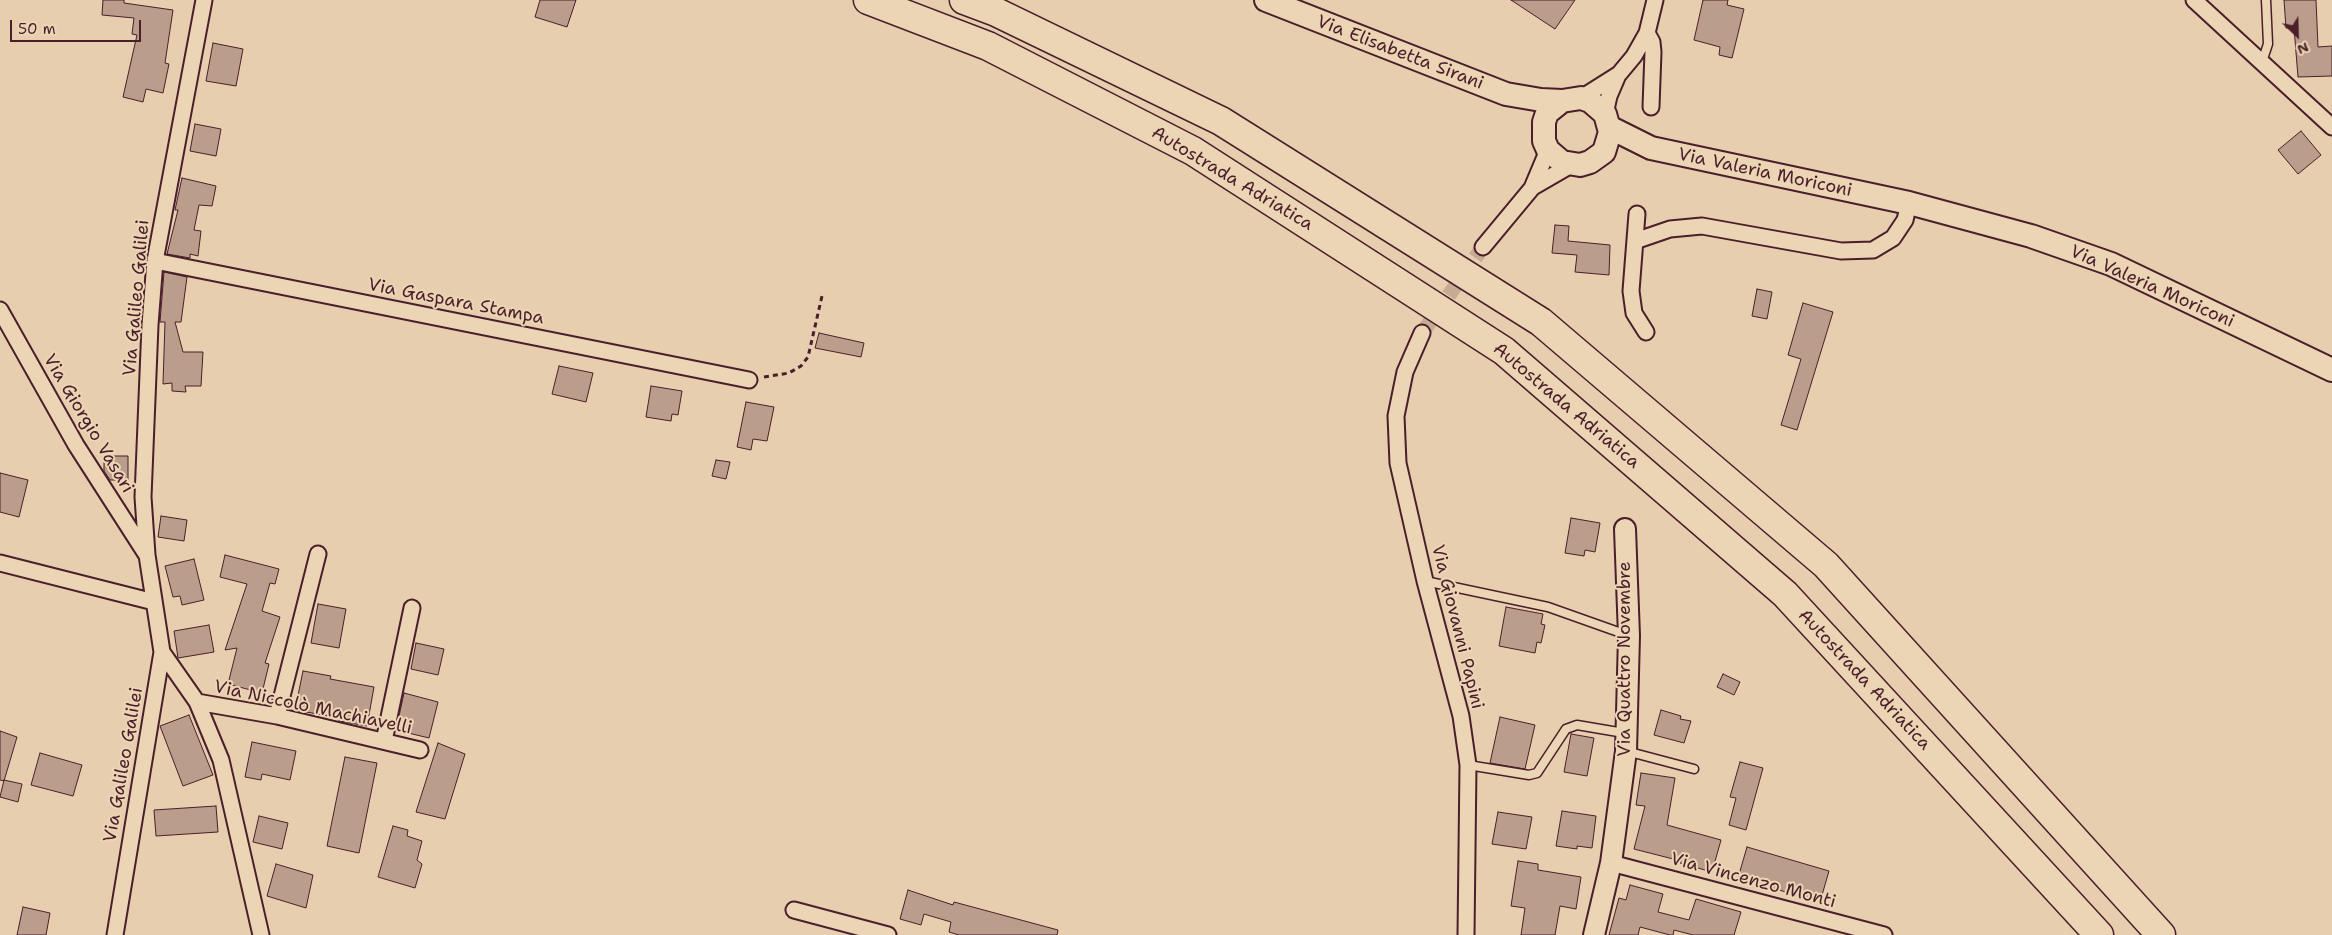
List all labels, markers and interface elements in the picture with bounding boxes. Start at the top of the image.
scale bar [12,10,144,42]
north arrow [2272,10,2322,60]
street label: Via Elisabetta Sirani [1313,11,1487,95]
text: 50 m [18,19,56,39]
text: N [2294,38,2312,59]
street label: Autostrada Adriatica [1147,122,1317,236]
street label: Via Valeria Moriconi [1676,144,1854,202]
street label: Via Galileo Galilei [119,219,155,377]
street label: Via Valeria Moriconi [2067,241,2237,333]
street label: Via Gaspara Stampa [366,274,546,330]
street label: Autostrada Adriatica [1488,338,1644,474]
street label: Via Giorgio Vasari [38,351,138,497]
street label: Via Giovanni Papini [1426,543,1488,711]
street label: Via Quattro Novembre [1614,561,1636,757]
street label: Autostrada Adriatica [1793,605,1935,755]
street label: Via Niccolò Machiavelli [212,676,414,740]
street label: Via Galileo Galilei [100,686,148,844]
street label: Via Vincenzo Monti [1668,848,1838,914]

